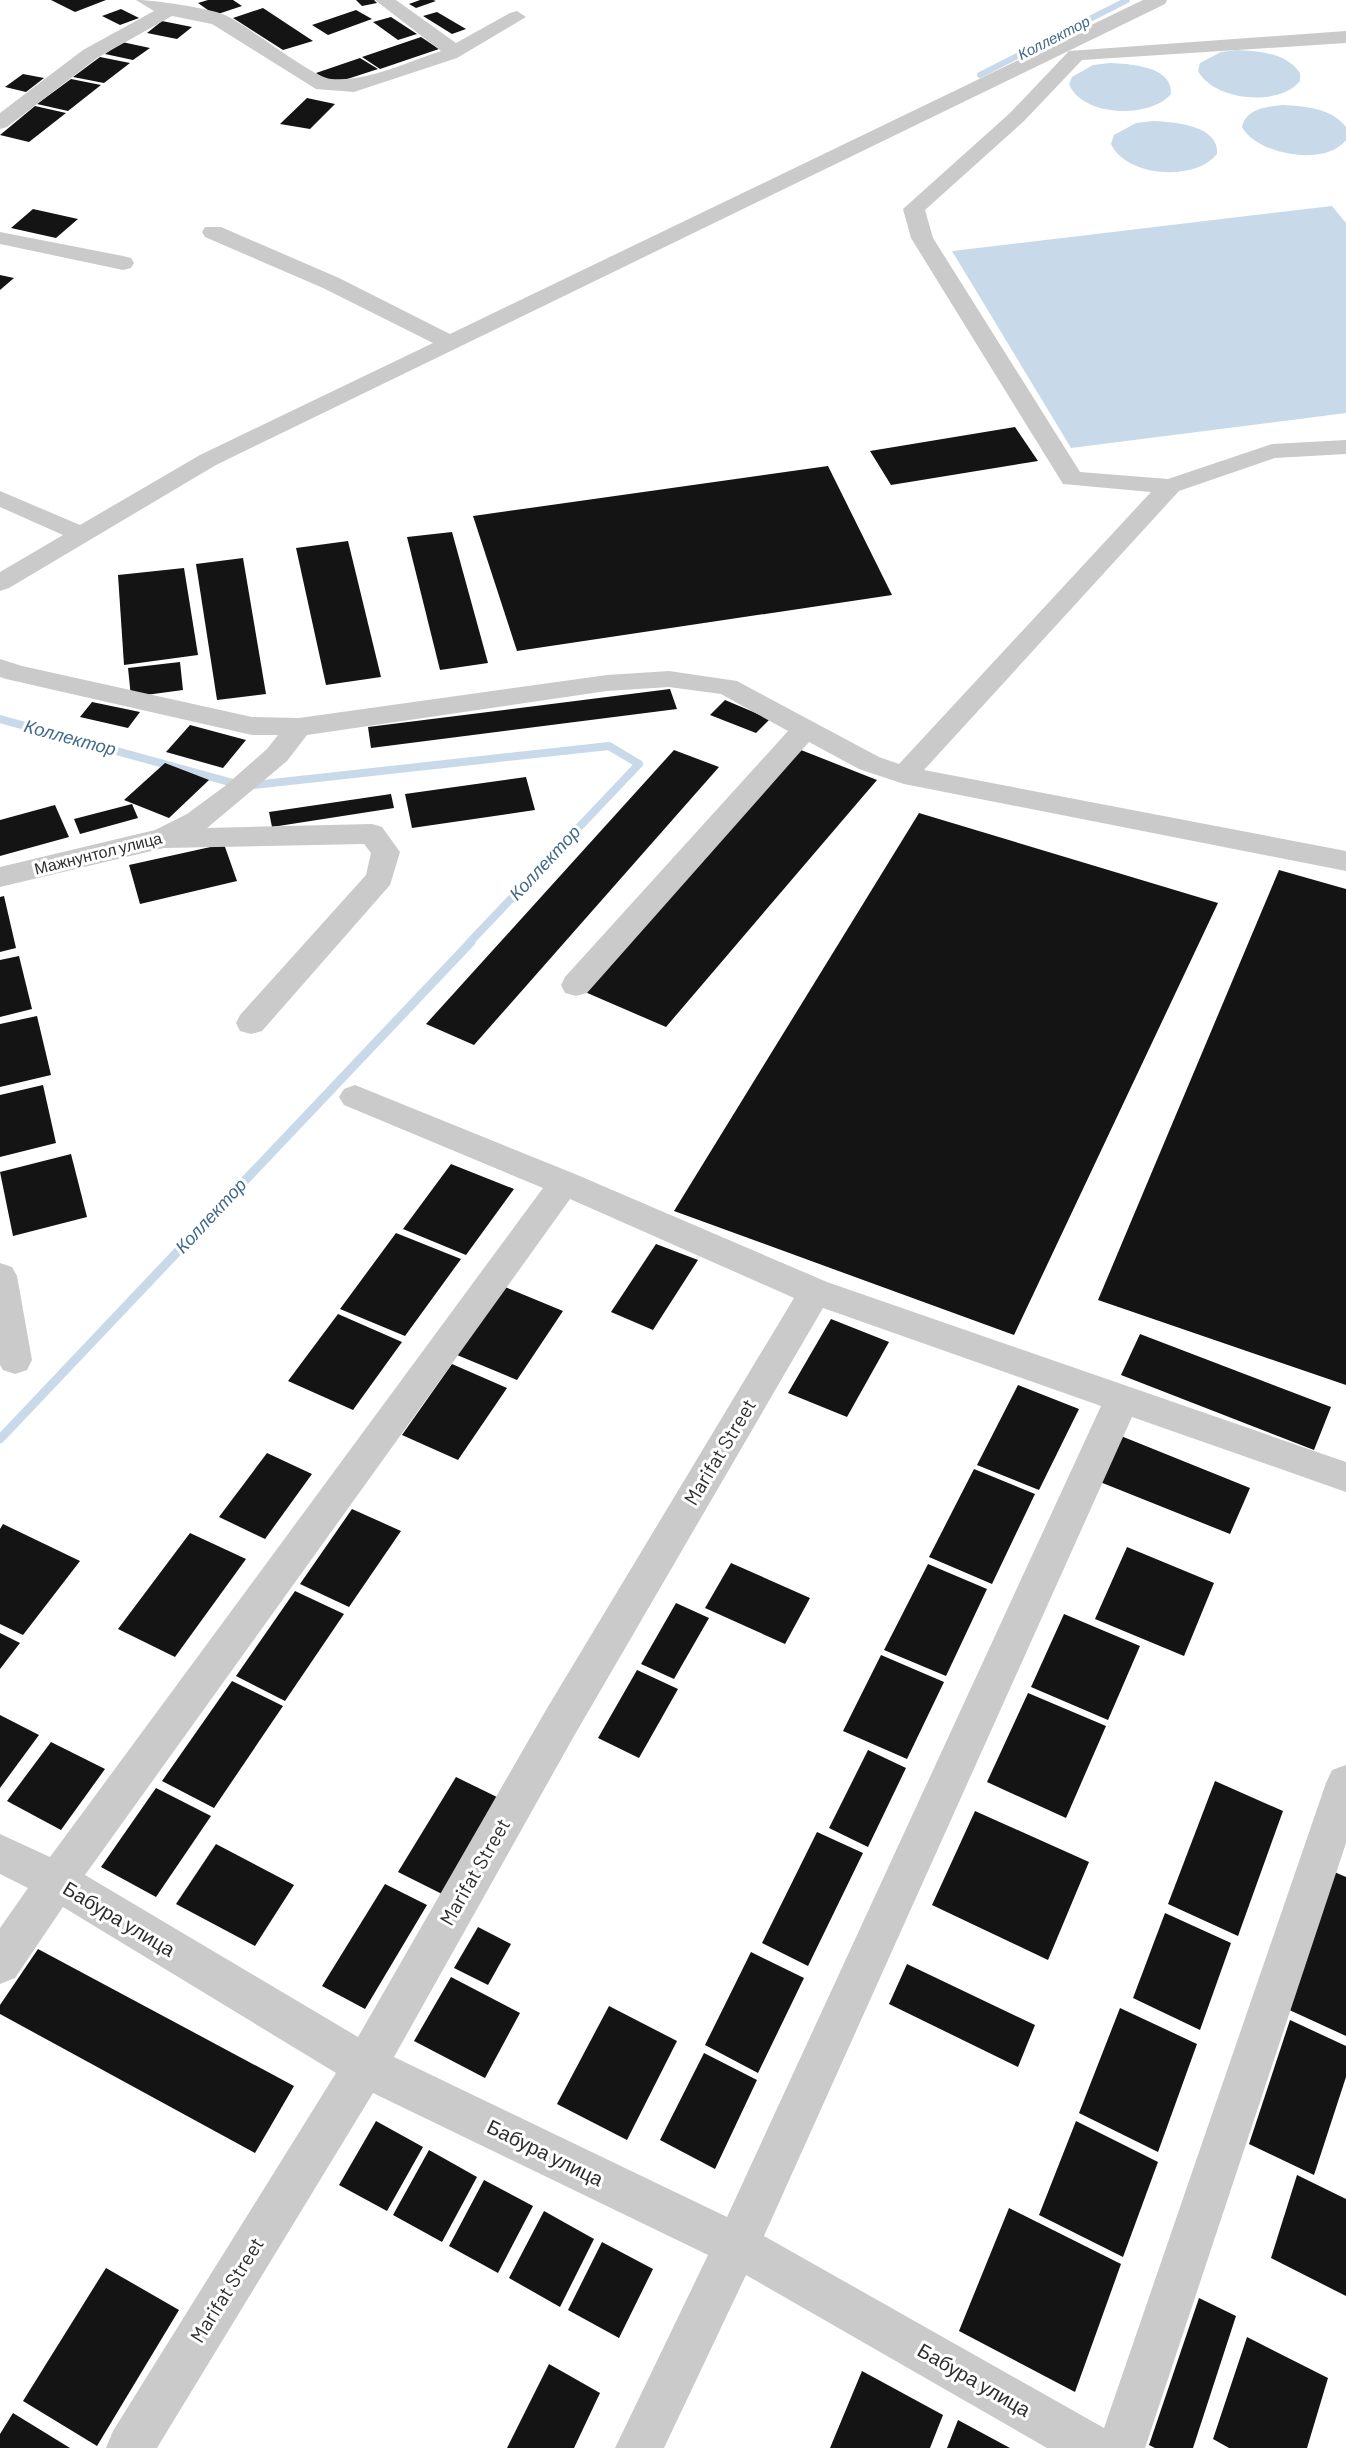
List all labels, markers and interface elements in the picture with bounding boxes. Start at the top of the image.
water label: Коллектор [1015,11,1093,63]
water label: Коллектор [22,714,119,760]
water label: Коллектор [504,820,584,904]
street label: Мажнунтол улица [32,827,164,878]
water label: Коллектор [170,1173,250,1257]
street label: Marifat Street [678,1394,760,1509]
street label: Marifat Street [434,1814,514,1929]
street label: Бабура улица [59,1875,181,1961]
street label: Бабура улица [483,2114,608,2191]
street label: Marifat Street [184,2232,268,2347]
street label: Бабура улица [914,2337,1036,2422]

